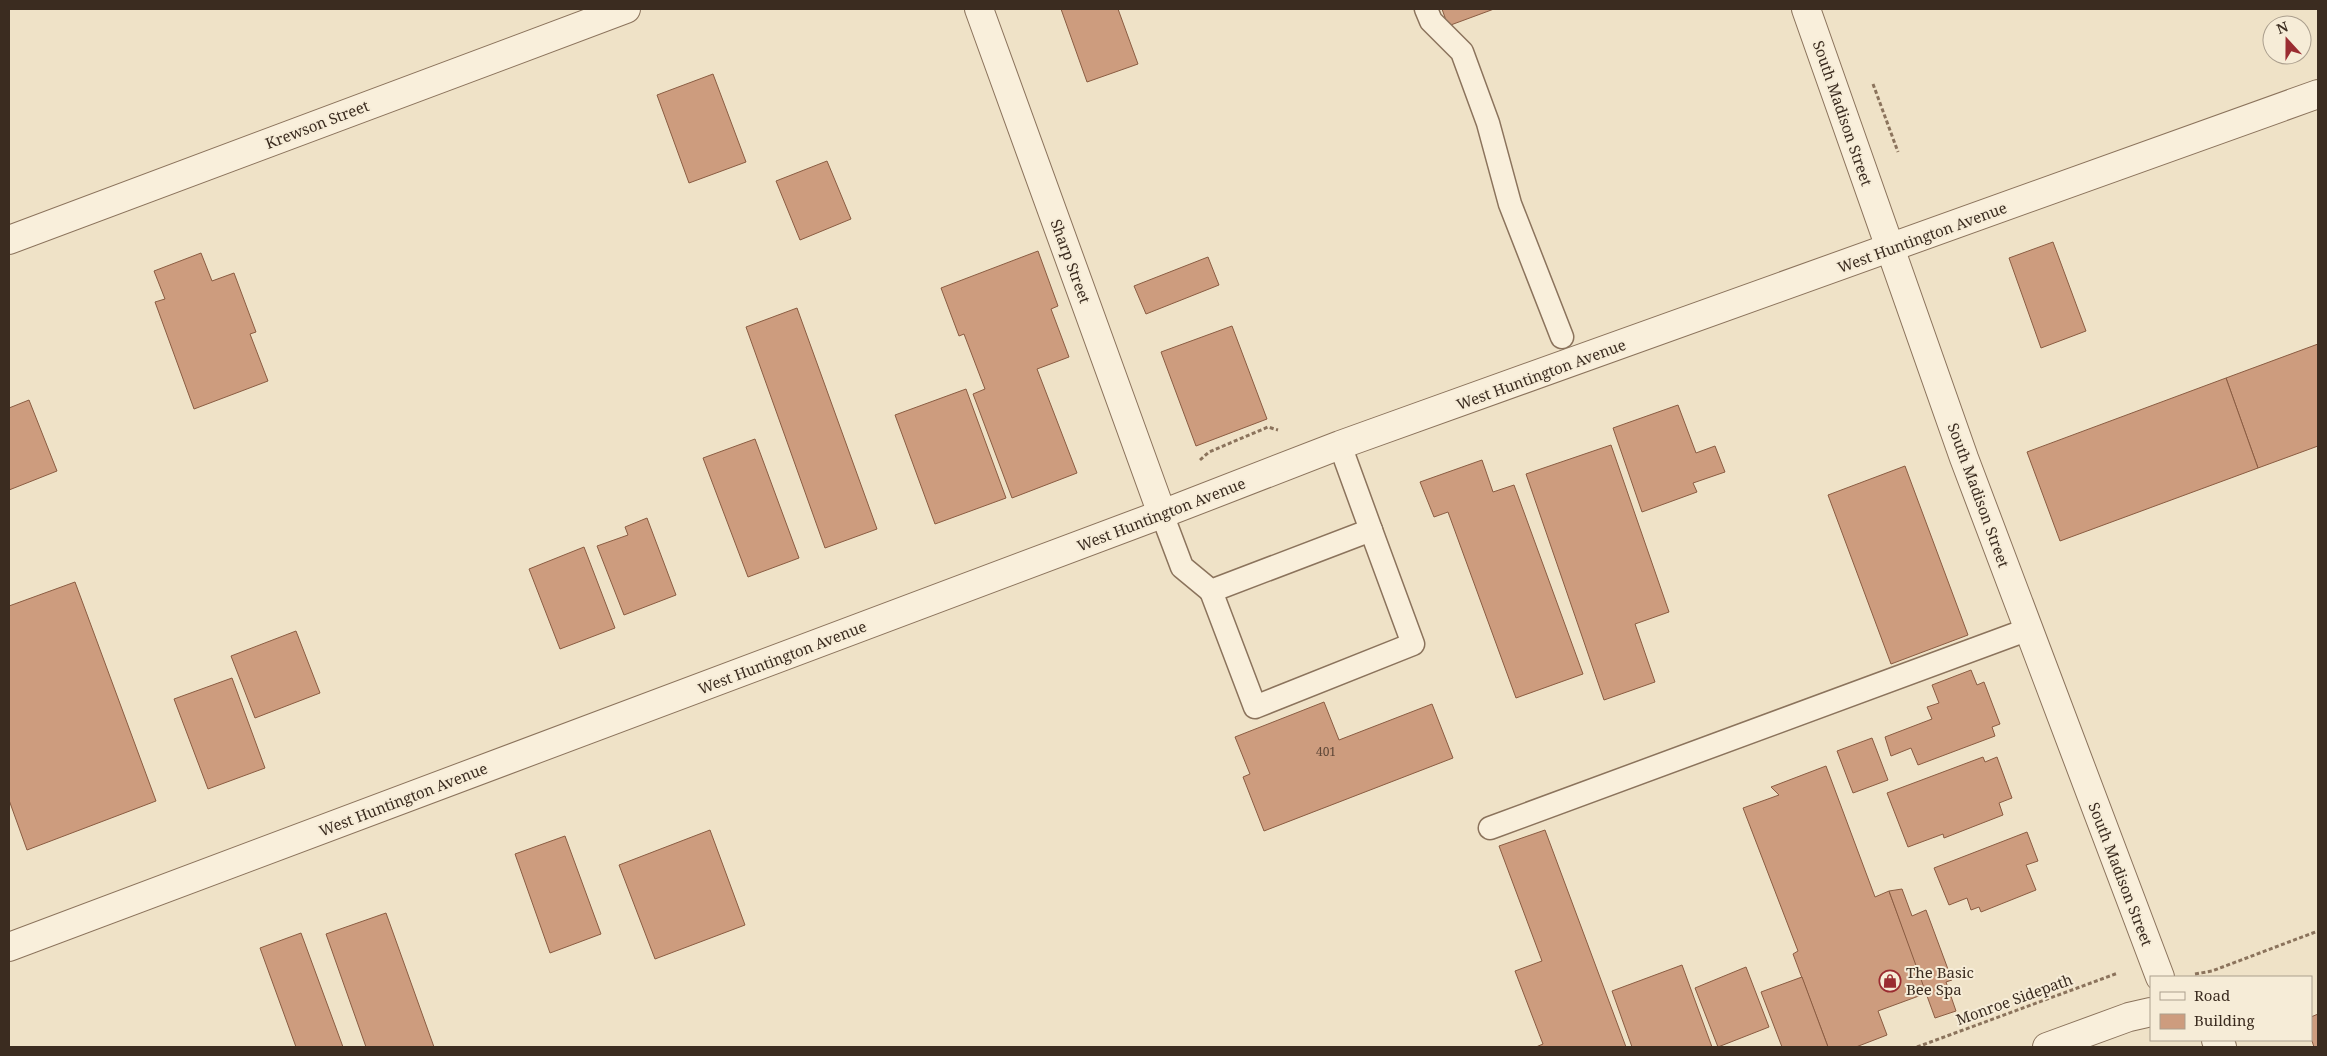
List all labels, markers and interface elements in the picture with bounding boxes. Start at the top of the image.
north arrow [2262,15,2312,65]
text: N [2274,17,2291,38]
street label: South Madison Street [1809,38,1877,188]
street label: Krewson Street [262,95,372,153]
street label: West Huntington Avenue [1835,197,2009,277]
street label: Sharp Street [1047,216,1095,306]
street label: West Huntington Avenue [1454,334,1628,414]
street label: South Madison Street [1944,420,2014,570]
street label: West Huntington Avenue [1074,473,1248,555]
street label: West Huntington Avenue [695,616,869,698]
house number: 401 [1316,743,1336,760]
street label: West Huntington Avenue [316,758,490,840]
street label: South Madison Street [2084,799,2158,949]
place label: The Basic Bee Spa [1906,962,1974,999]
street label: Monroe Sidepath [1953,968,2076,1029]
shop icon: The Basic Bee Spa [1878,969,1902,993]
legend [2150,976,2312,1041]
text: Road [2194,985,2230,1005]
text: Building [2194,1010,2255,1030]

